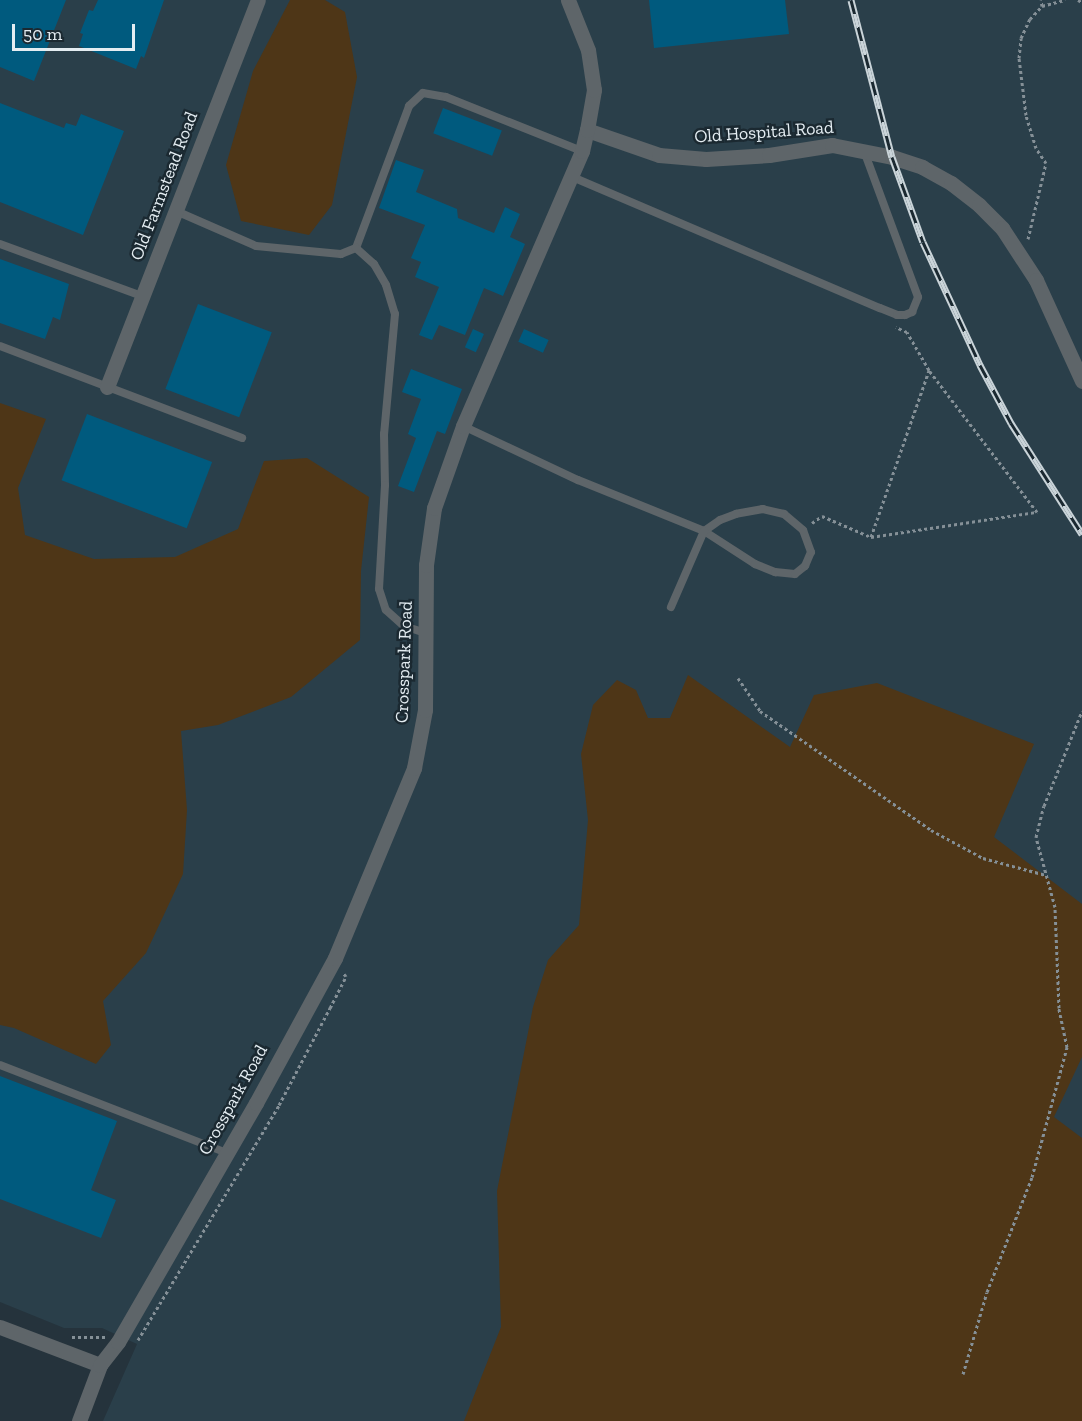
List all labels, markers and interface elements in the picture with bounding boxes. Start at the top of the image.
scale bar [15,12,138,50]
text: 50 m [23,23,62,45]
street label: Old Farmstead Road [126,109,202,263]
street label: Old Hospital Road [693,116,835,148]
street label: Crosspark Road [391,600,417,724]
street label: Crosspark Road [194,1041,272,1159]

